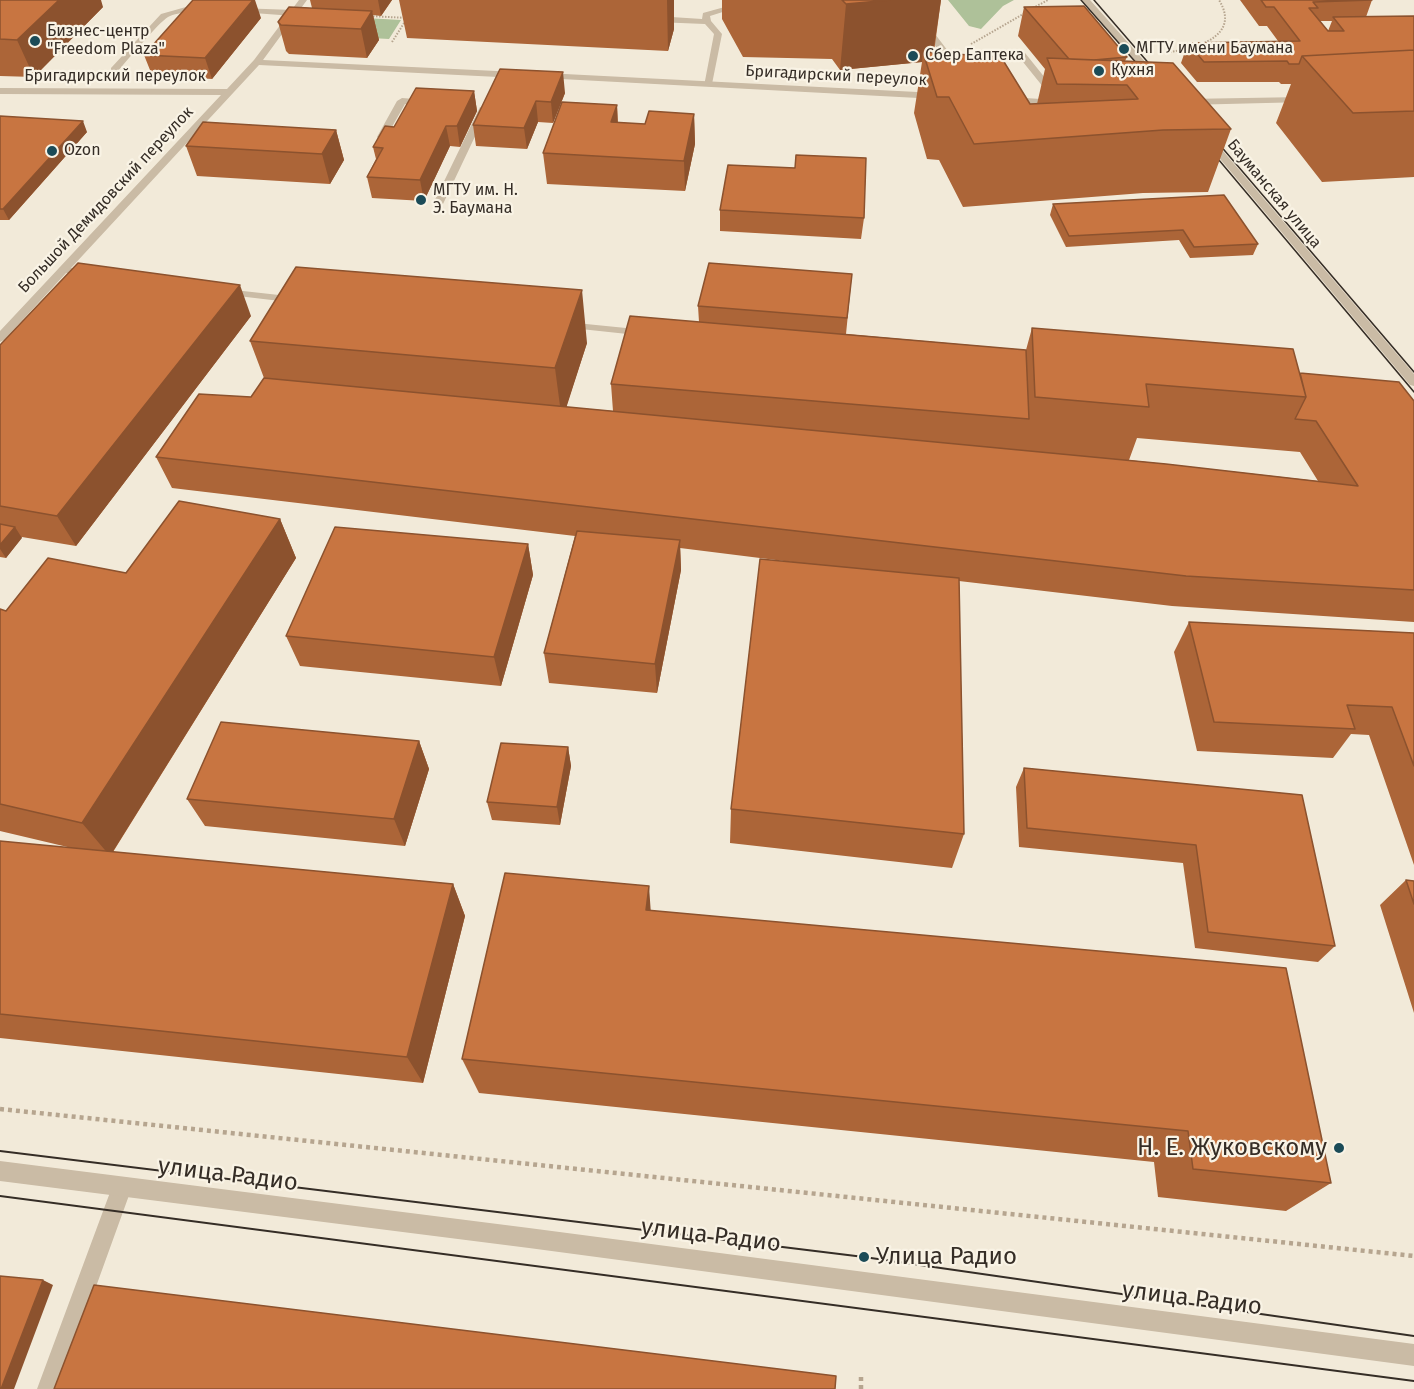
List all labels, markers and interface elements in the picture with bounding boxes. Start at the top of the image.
place label: Бизнес-центр "Freedom Plaza" [47,22,165,60]
marker: Бизнес-центр "Freedom Plaza" [28,34,42,48]
place label: МГТУ имени Баумана [1136,39,1293,59]
marker: МГТУ имени Баумана [1117,42,1131,56]
place label: Сбер Еаптека [925,46,1024,66]
marker: Сбер Еаптека [906,49,920,63]
place label: Кухня [1111,61,1154,81]
street label: Бригадирский переулок [745,62,927,90]
marker: Кухня [1092,64,1106,78]
street label: Бригадирский переулок [24,67,206,87]
street label: Большой Демидовский переулок [14,103,198,297]
street label: Бауманская улица [1223,136,1325,252]
place label: Ozon [64,141,101,161]
marker: Ozon [45,144,59,158]
place label: МГТУ им. Н. Э. Баумана [433,181,518,219]
marker: МГТУ им. Н. Э. Баумана [414,193,428,207]
place label: Н. Е. Жуковскому [1137,1134,1327,1162]
marker: Н. Е. Жуковскому [1332,1141,1346,1155]
street label: улица Радио [156,1152,300,1198]
street label: улица Радио [639,1213,783,1259]
place label: Улица Радио [876,1243,1017,1271]
marker: Улица Радио [857,1250,871,1264]
street label: улица Радио [1120,1276,1264,1322]

